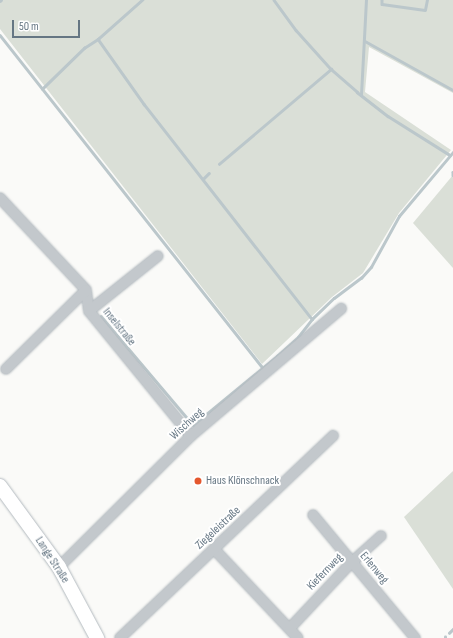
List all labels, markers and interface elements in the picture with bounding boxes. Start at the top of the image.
scale bar [14,12,82,38]
text: 50 m [19,19,39,34]
street label: Inselstraße [99,305,139,349]
street label: Wischweg [167,405,207,443]
place label: Haus Klönschnack [206,474,279,488]
marker: Haus Klönschnack [193,476,203,486]
street label: Ziegeleistraße [192,503,244,553]
street label: Lange Straße [32,534,72,586]
street label: Erlenweg [357,549,391,587]
street label: Kiefernweg [304,551,346,593]

